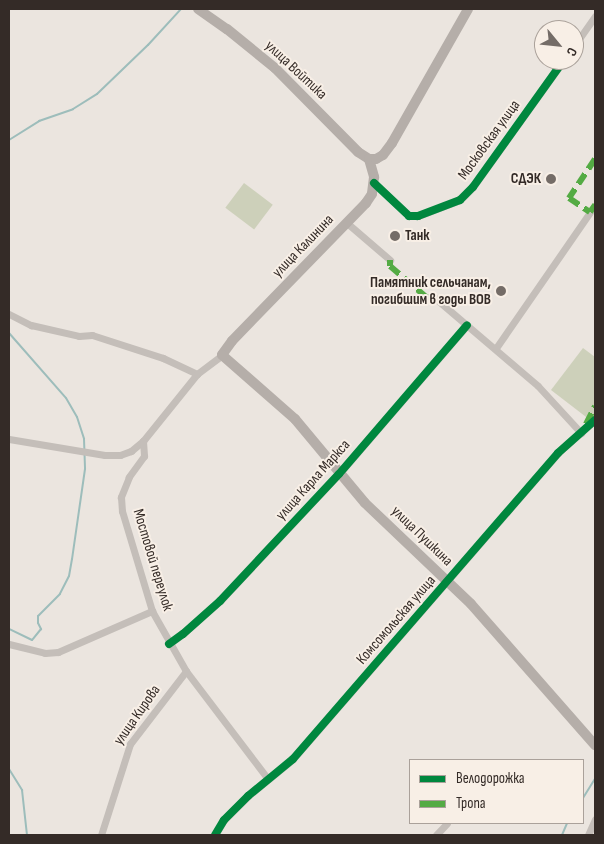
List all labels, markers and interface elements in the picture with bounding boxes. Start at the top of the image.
north arrow [534,20,584,70]
street label: улица Войтика [261,37,331,103]
text: С [563,45,581,59]
street label: Московская улица [454,97,524,183]
place label: СДЭК [511,170,541,188]
marker: СДЭК [545,173,557,185]
street label: улица Калинина [269,211,337,281]
place label: Танк [405,227,430,245]
marker: Танк [389,230,401,242]
place label: Памятник сельчанам, погибшим в годы ВОВ [370,273,491,308]
marker: Памятник сельчанам, погибшим в годы ВОВ [495,285,507,297]
street label: улица Карла Маркса [272,436,354,524]
street label: улица Пушкина [388,502,456,570]
street label: Мостовой переулок [129,507,177,613]
street label: Комсомольская улица [353,572,439,668]
street label: улица Кирова [110,682,164,748]
legend [409,759,584,824]
text: Велодорожка [456,769,525,788]
text: Тропа [456,794,486,813]

